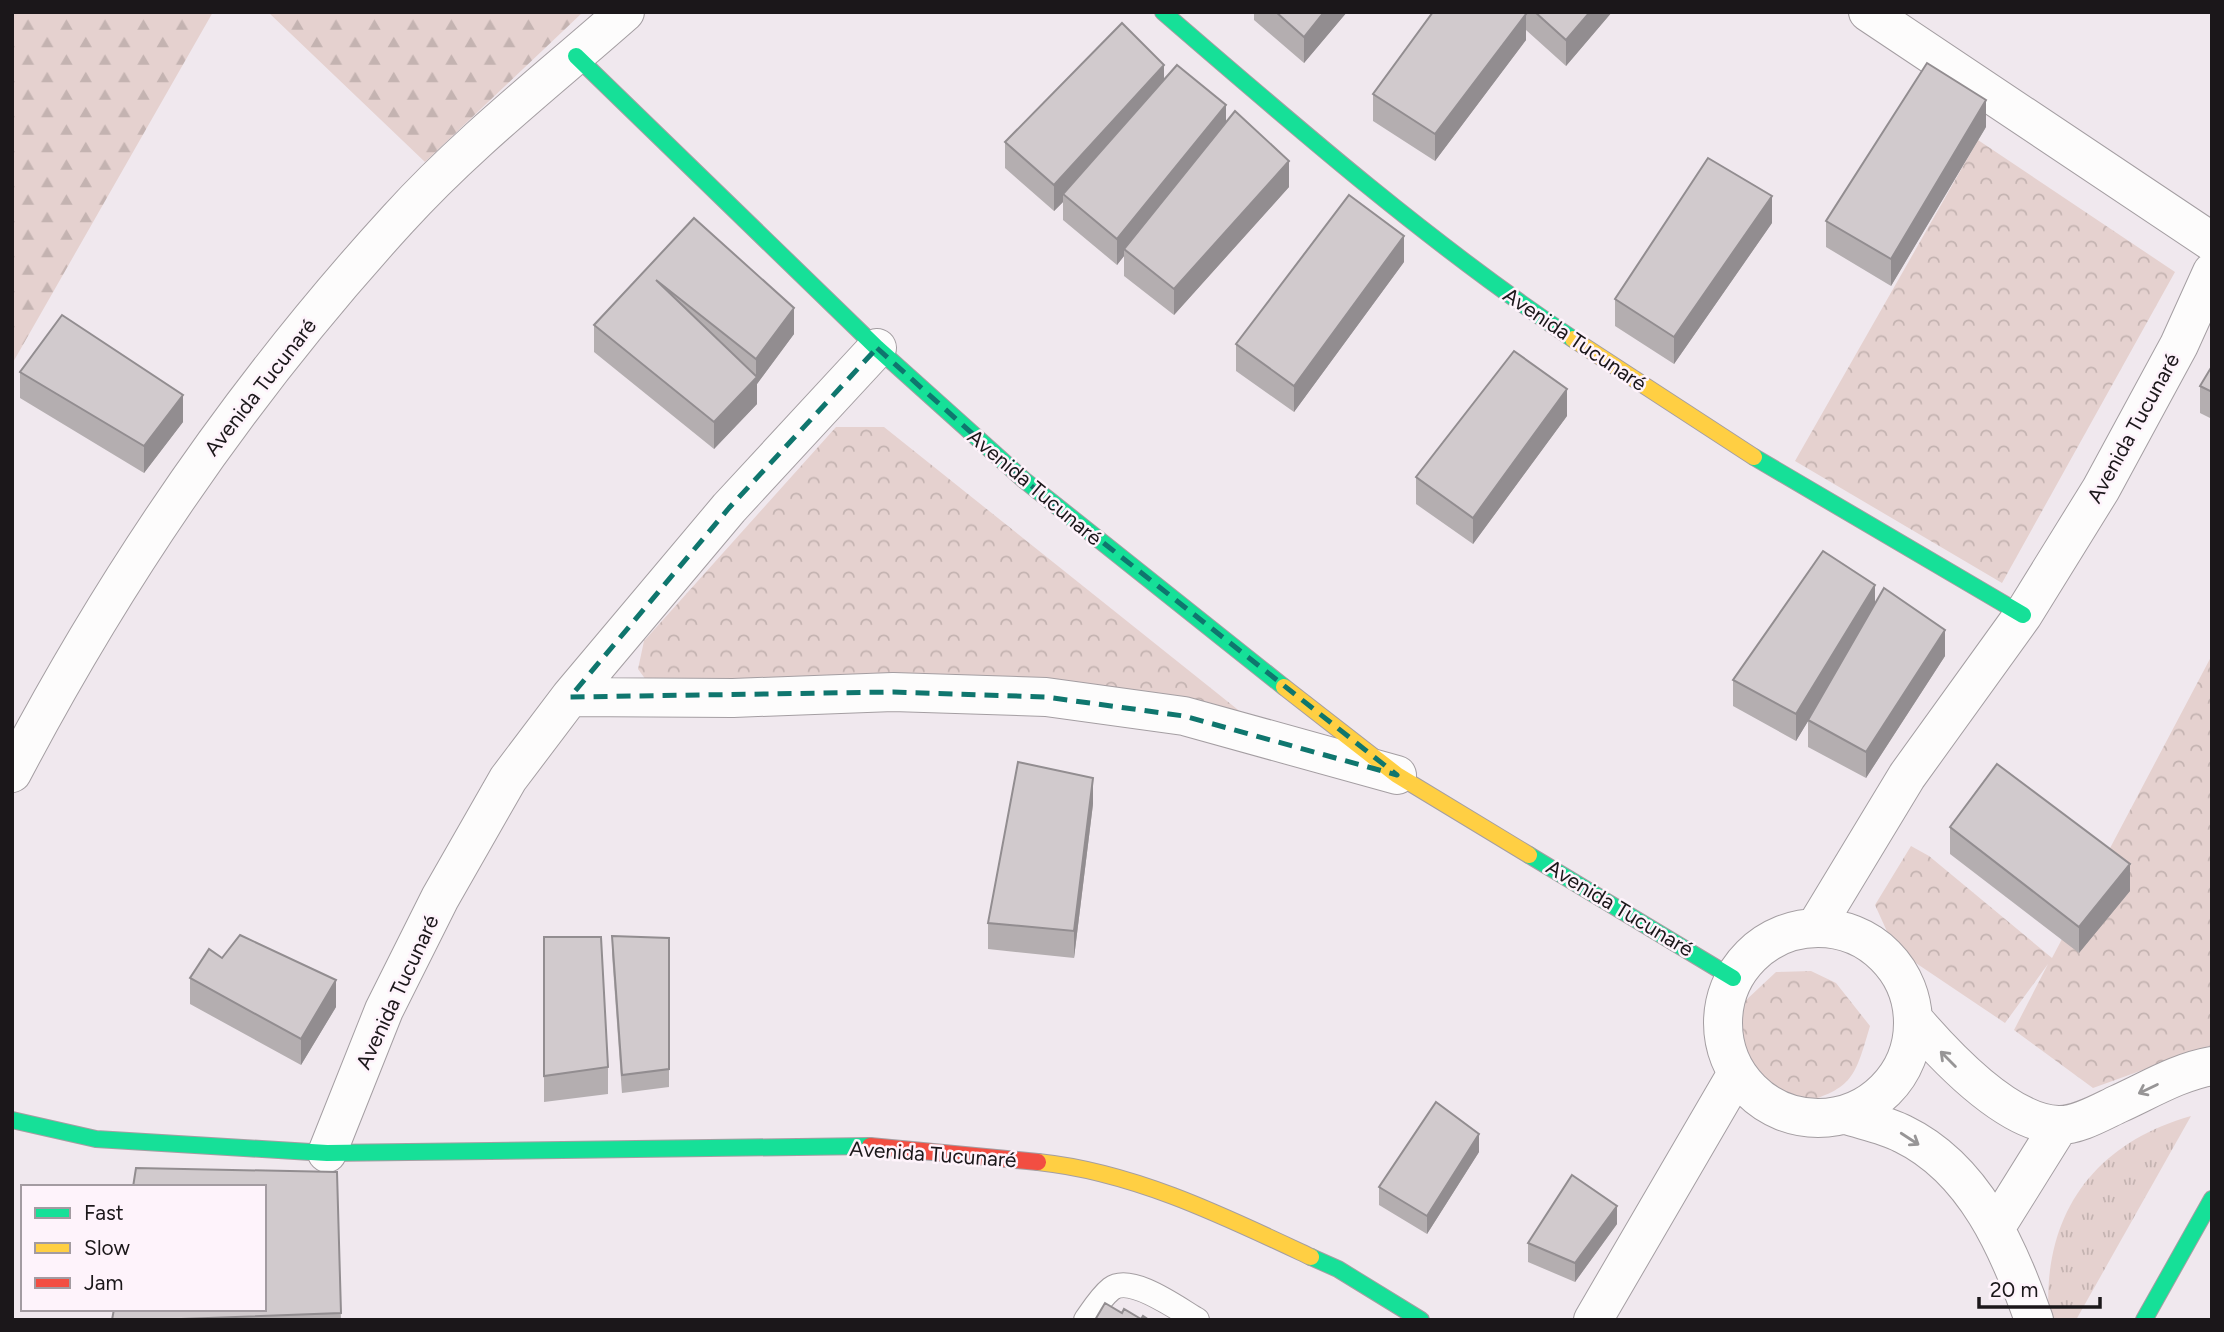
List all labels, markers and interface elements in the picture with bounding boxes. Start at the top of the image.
street label: Avenida Tucunaré [1499,282,1651,396]
street label: Avenida Tucunaré [199,313,321,461]
street label: Avenida Tucunaré [2082,349,2184,507]
street label: Avenida Tucunaré [963,424,1107,550]
street label: Avenida Tucunaré [1542,854,1698,962]
street label: Avenida Tucunaré [350,911,444,1073]
one-way arrow [1940,1051,1957,1068]
one-way arrow [2138,1083,2159,1097]
one-way arrow [1899,1133,1919,1147]
street label: Avenida Tucunaré [849,1136,1017,1172]
legend [21,1185,266,1311]
text: Fast [84,1200,124,1225]
text: Slow [84,1235,130,1260]
scale bar [1979,1266,2100,1310]
text: Jam [84,1270,123,1295]
text: 20 m [1990,1277,2038,1302]

